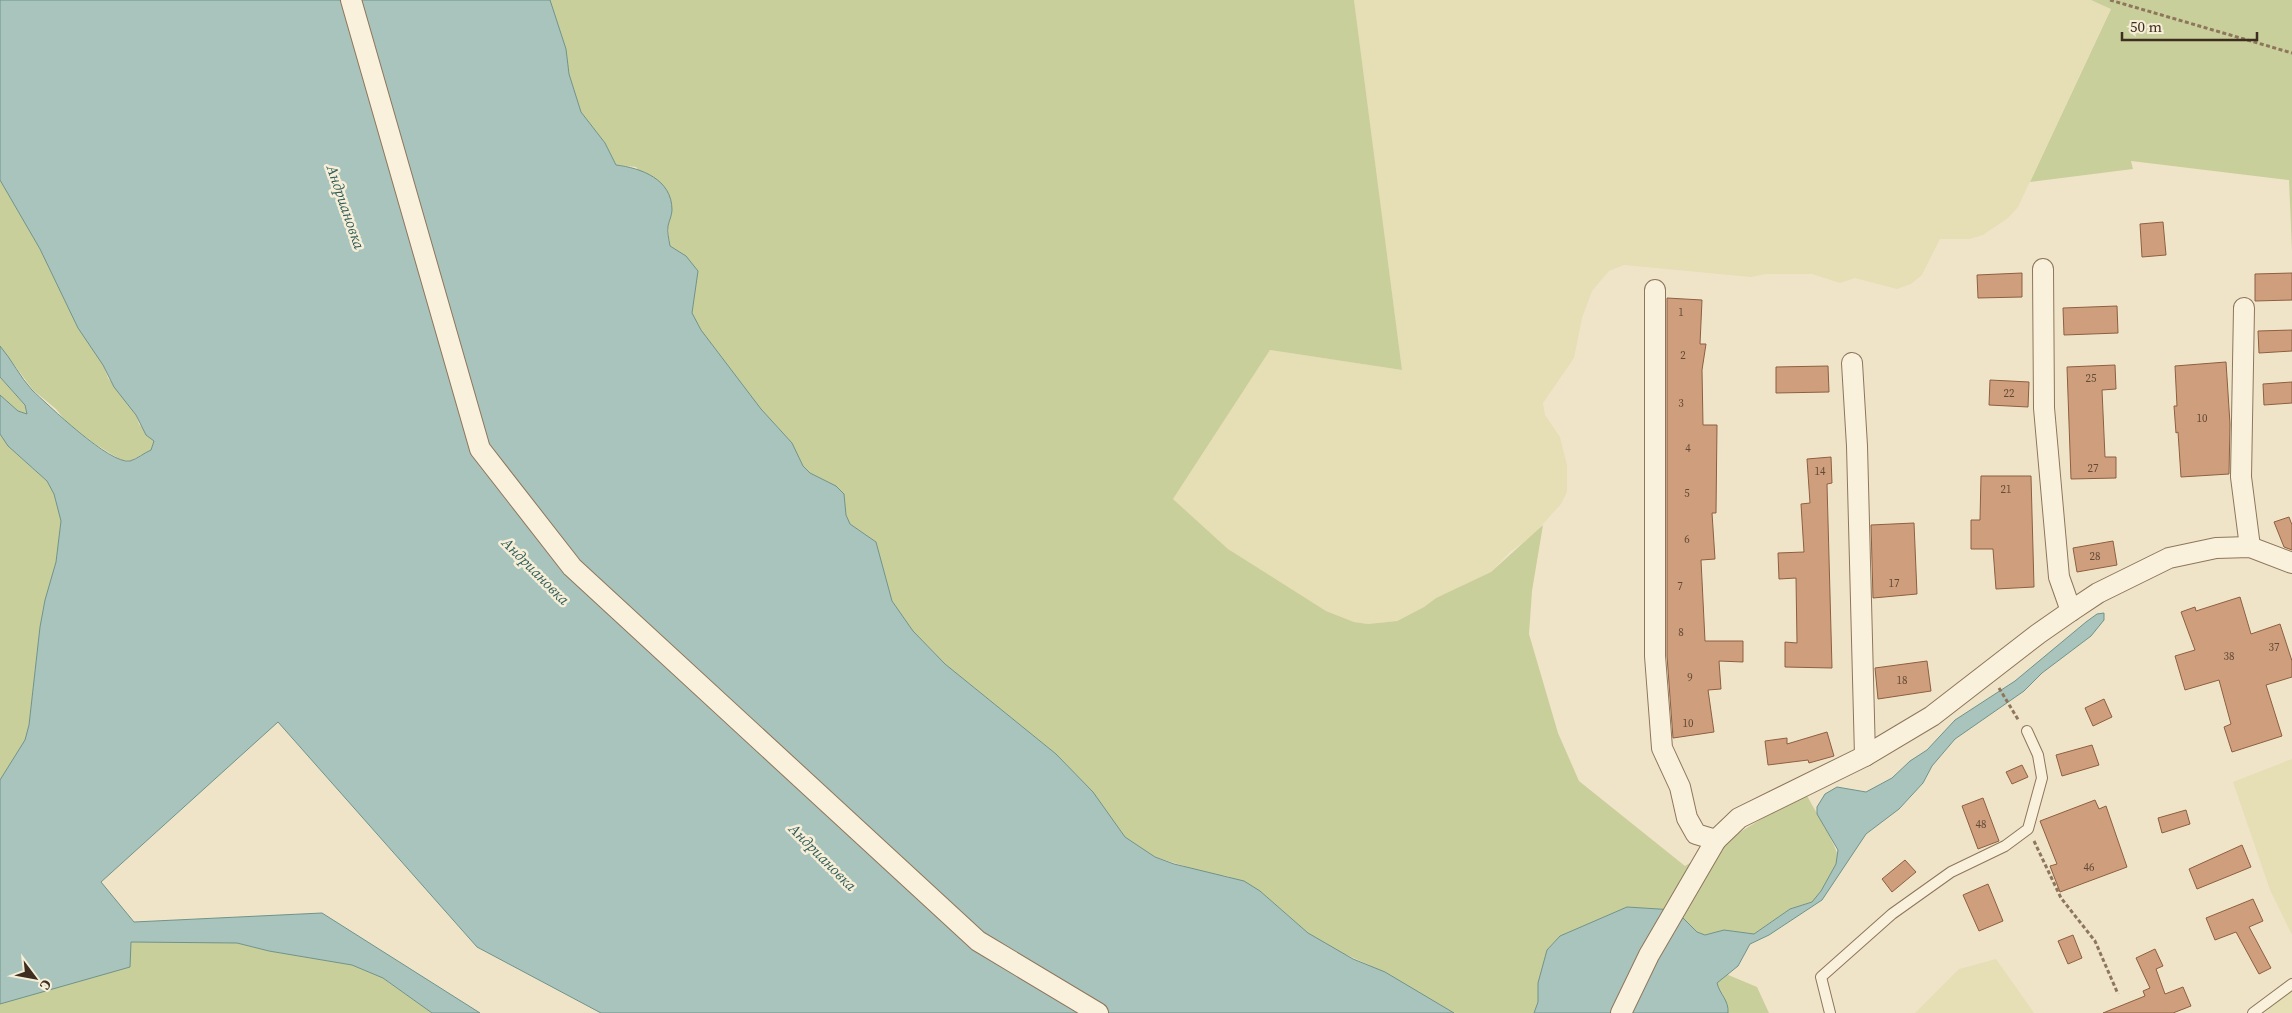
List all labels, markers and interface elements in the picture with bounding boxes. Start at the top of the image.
scale bar [2122,10,2257,42]
text: 50 m [2130,16,2162,37]
water label: Андриановка [321,161,370,252]
house number: 1 [1678,305,1684,320]
house number: 2 [1680,348,1686,363]
house number: 25 [2086,371,2097,386]
house number: 22 [2004,386,2015,401]
house number: 3 [1678,396,1684,411]
house number: 10 [2197,411,2208,426]
house number: 4 [1685,441,1691,456]
house number: 27 [2088,461,2099,476]
house number: 14 [1815,464,1826,479]
house number: 21 [2001,482,2012,497]
house number: 5 [1684,486,1690,501]
water label: Андриановка [497,532,575,610]
house number: 6 [1684,532,1690,547]
house number: 28 [2090,549,2101,564]
house number: 17 [1889,576,1900,591]
house number: 7 [1677,579,1683,594]
house number: 8 [1678,625,1684,640]
house number: 37 [2269,640,2280,655]
house number: 38 [2224,649,2235,664]
house number: 9 [1687,670,1693,685]
house number: 18 [1897,673,1908,688]
house number: 10 [1683,716,1694,731]
house number: 48 [1976,817,1987,832]
water label: Андриановка [784,818,862,896]
house number: 46 [2084,860,2095,875]
north arrow [10,953,60,1003]
text: С [35,976,57,994]

